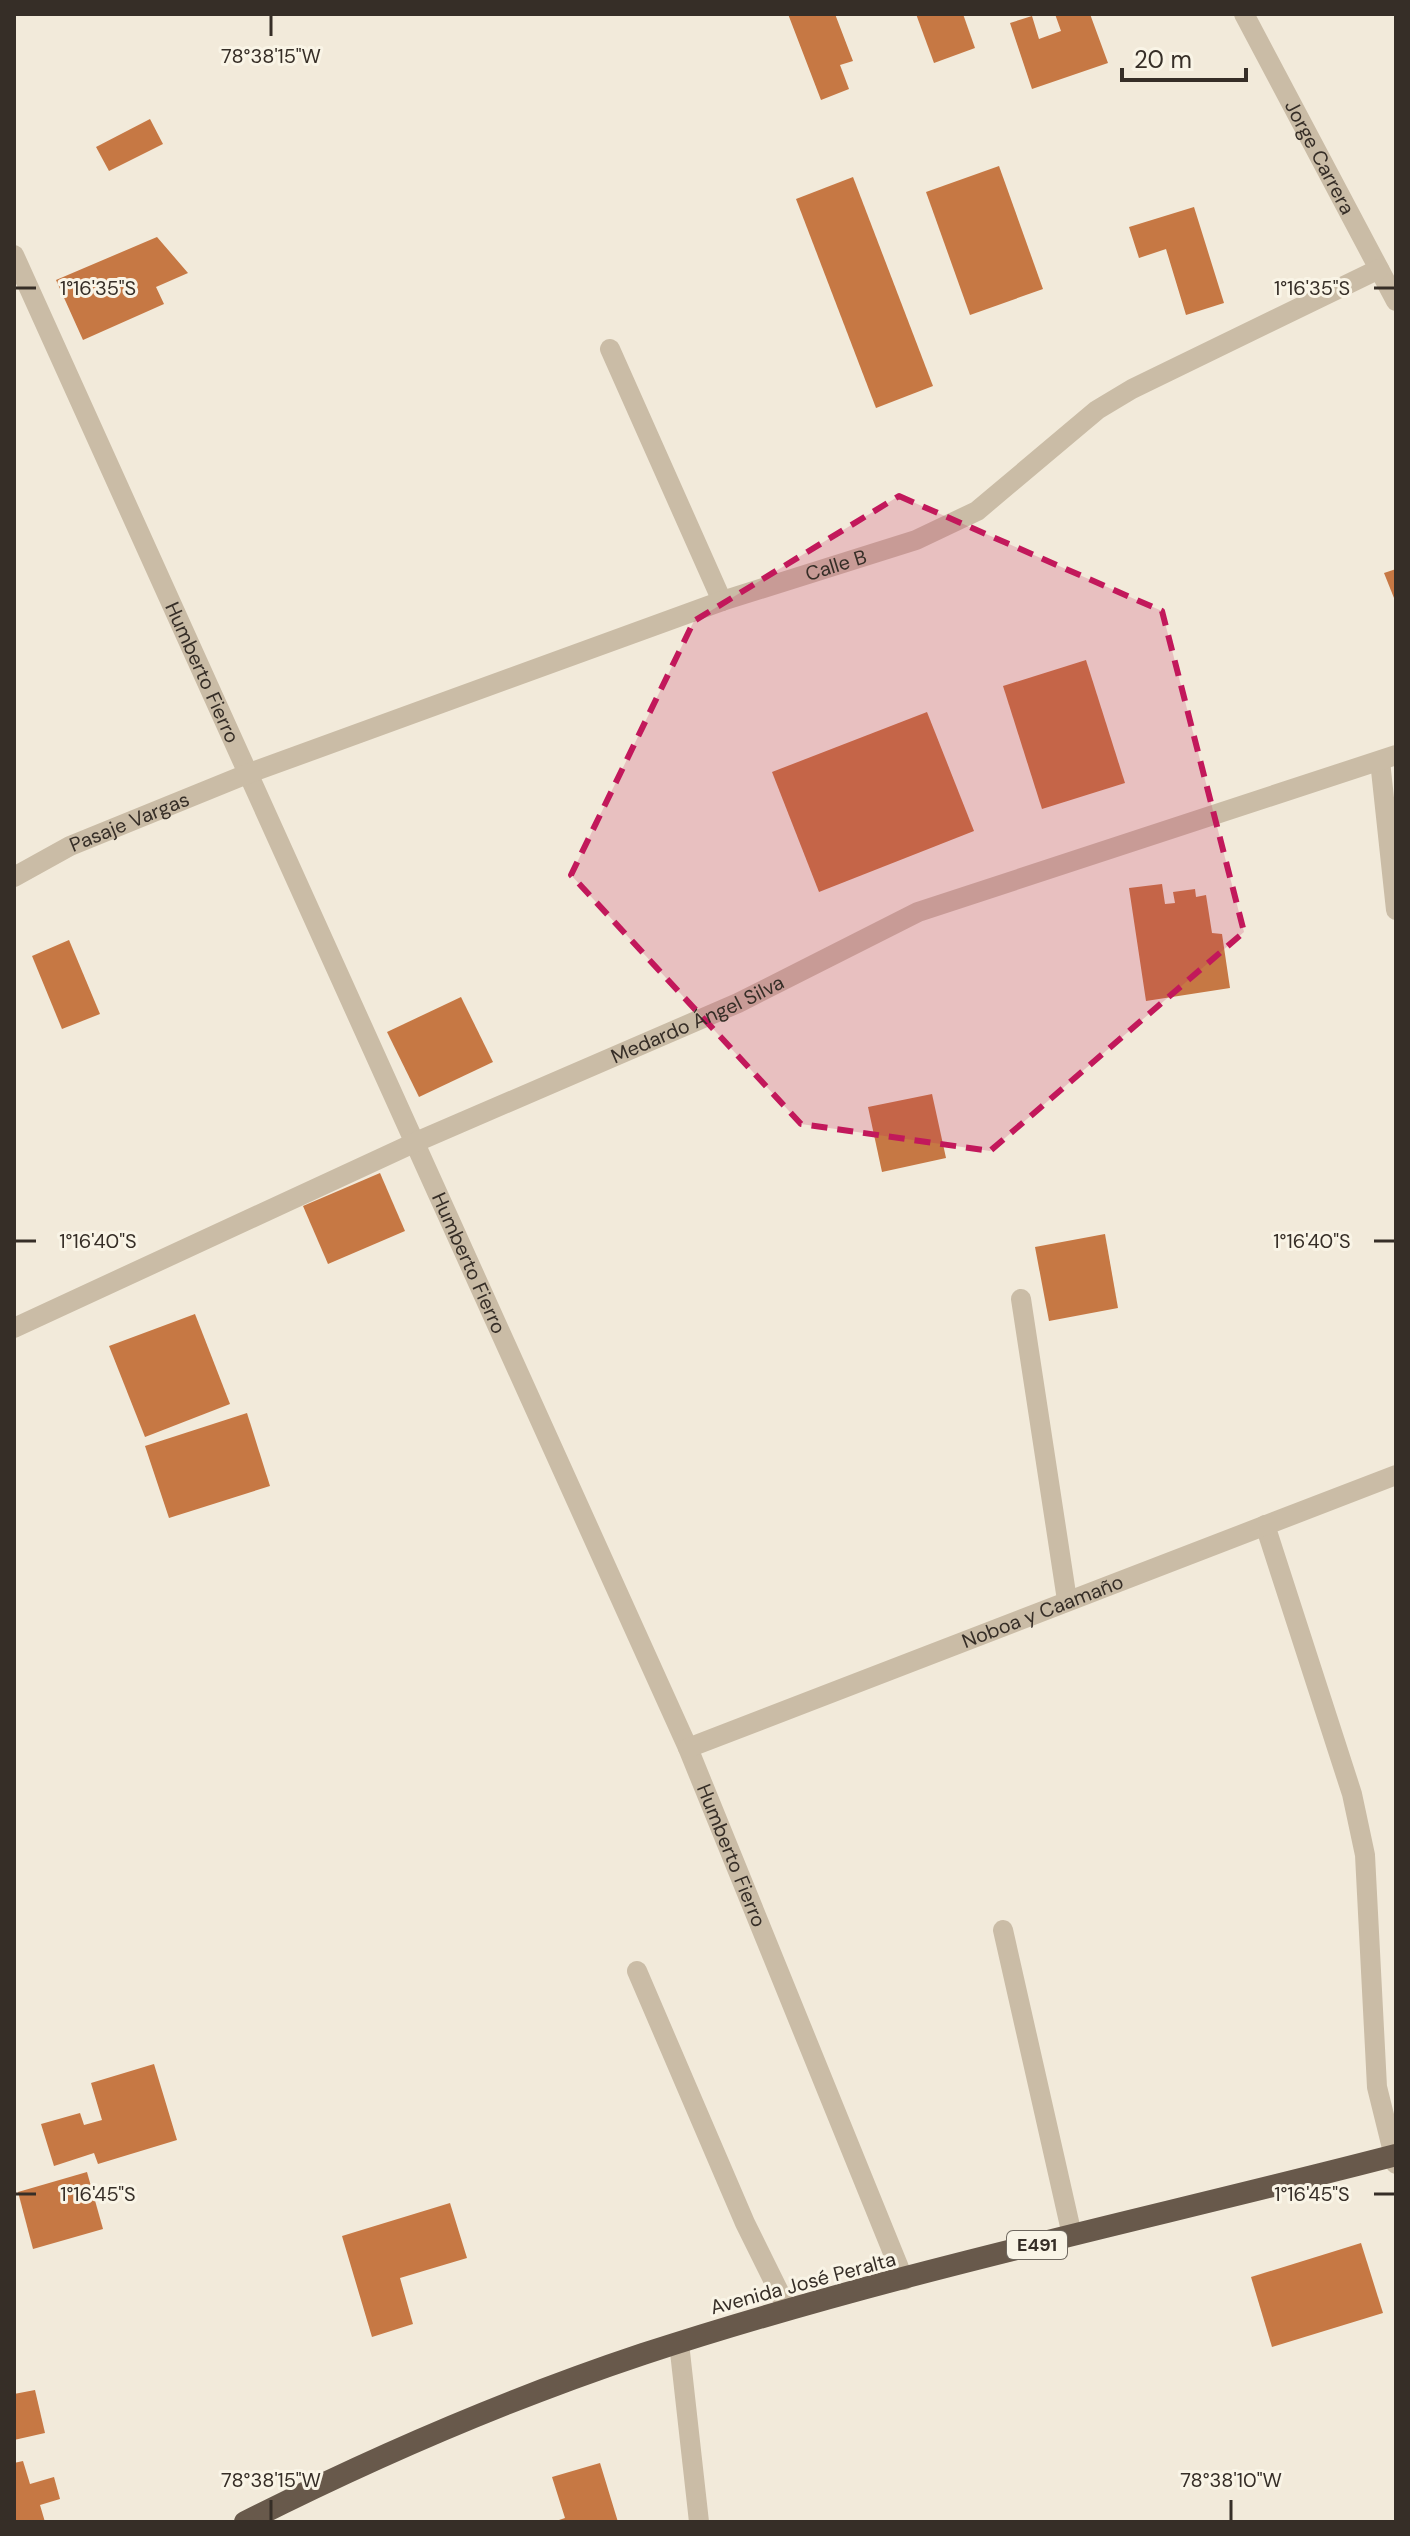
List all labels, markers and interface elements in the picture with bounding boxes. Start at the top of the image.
scale bar [1122,32,1246,82]
text: 78°38'15"W [221,43,321,69]
text: 20 m [1134,44,1192,75]
street label: Jorge Carrera [1279,95,1361,219]
text: 1°16'35"S [60,275,136,301]
text: 1°16'35"S [1274,275,1350,301]
street label: Calle B [802,543,870,587]
street label: Humberto Fierro [159,598,246,747]
street label: Pasaje Vargas [66,786,193,858]
street label: Medardo Ángel Silva [607,969,788,1069]
street label: Humberto Fierro [426,1188,512,1338]
text: 1°16'40"S [59,1228,137,1254]
text: 1°16'40"S [1273,1228,1351,1254]
street label: Noboa y Caamaño [958,1568,1127,1654]
street label: Humberto Fierro [691,1780,772,1931]
text: 1°16'45"S [60,2181,136,2207]
text: 1°16'45"S [1274,2181,1350,2207]
road number: E491 [1007,2231,1067,2259]
street label: Avenida José Peralta [707,2246,899,2320]
text: 78°38'15"W [221,2467,321,2493]
text: 78°38'10"W [1180,2467,1282,2493]

